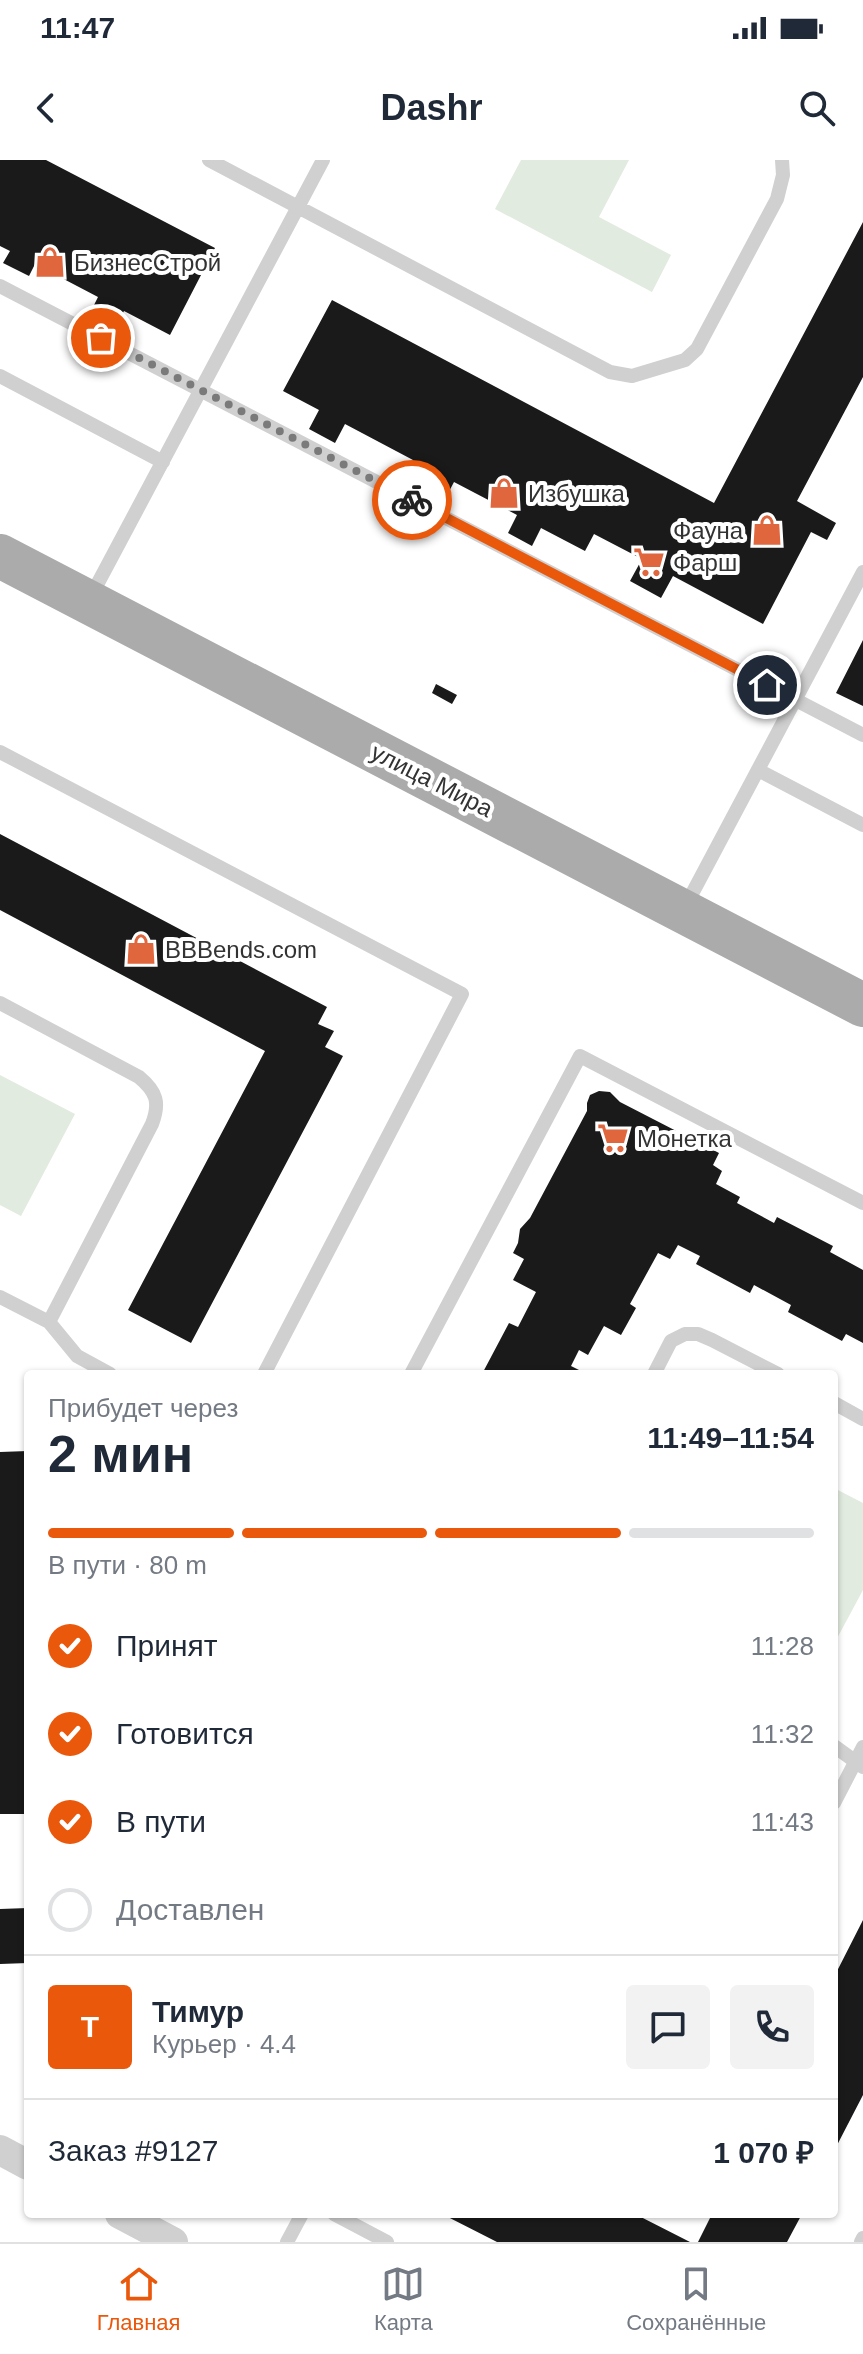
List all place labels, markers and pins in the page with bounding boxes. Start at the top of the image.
shop icon: БизнесСтрой [33,245,67,279]
place label: БизнесСтрой [74,249,221,276]
pin [67,304,135,372]
shop icon: Избушка [487,476,521,510]
place label: Избушка [528,480,625,507]
shop icon: Фауна [750,513,784,547]
place label: Фауна [673,517,744,544]
supermarket icon: Фарш [632,545,666,579]
place label: Фарш [673,549,737,576]
pin [733,651,801,719]
shop icon: BBBends.com [124,932,158,966]
place label: BBBends.com [165,936,317,963]
supermarket icon: Монетка [596,1121,630,1155]
place label: Монетка [637,1125,732,1152]

